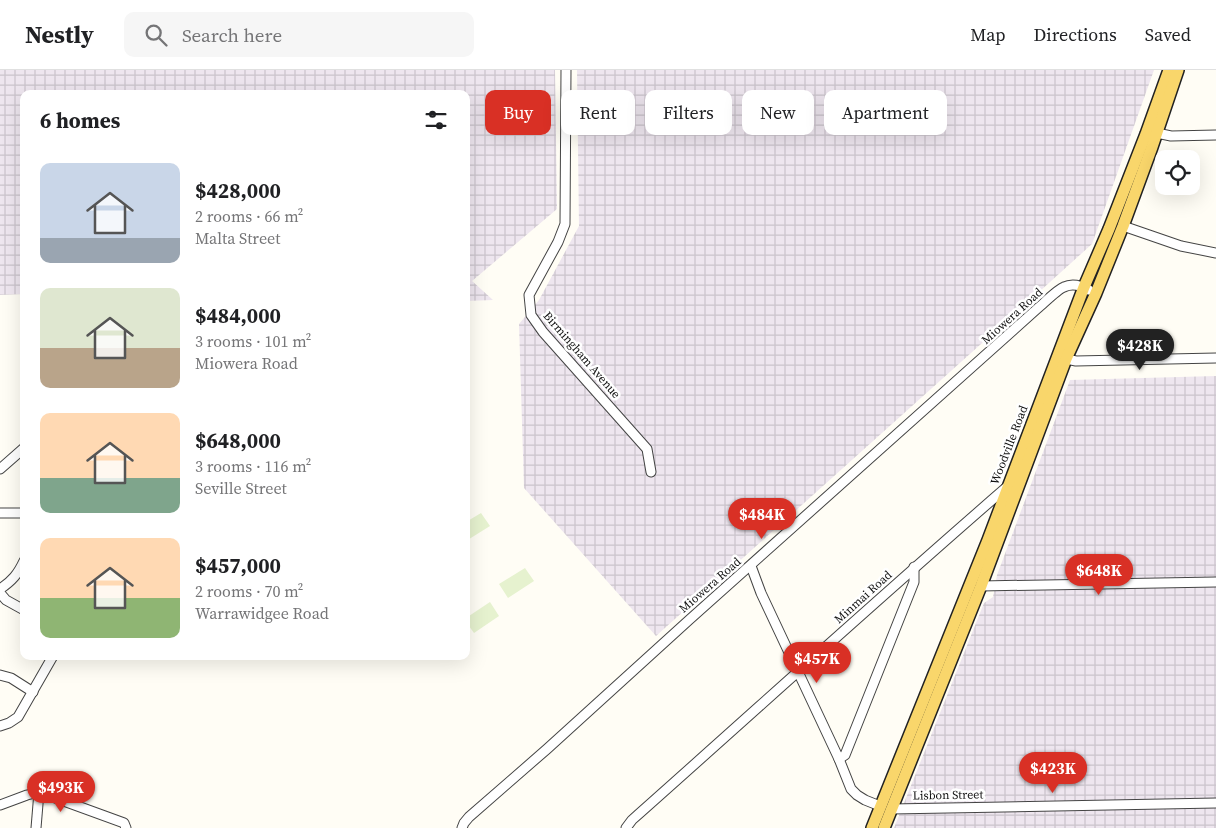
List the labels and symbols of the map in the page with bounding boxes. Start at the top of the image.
street label: Miowera Road [978,284,1046,348]
street label: Birmingham Avenue [540,308,624,402]
pin: $428K [1105,328,1175,371]
street label: Woodville Road [987,403,1031,487]
pin: $484K [727,498,797,540]
street label: Miowera Road [676,554,744,616]
pin: $648K [1064,554,1134,596]
street label: Minmai Road [831,567,895,627]
pin: $457K [782,642,852,684]
pin: $423K [1018,752,1088,794]
pin: $493K [26,770,96,813]
street label: Lisbon Street [913,786,983,804]

